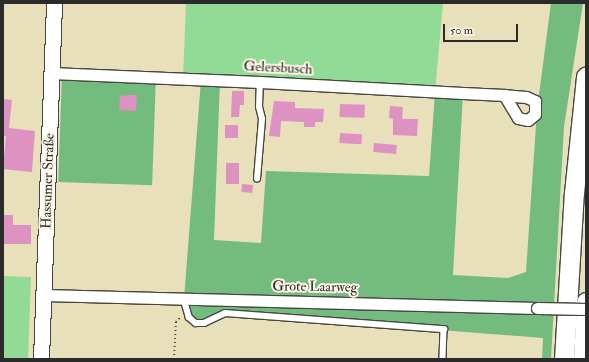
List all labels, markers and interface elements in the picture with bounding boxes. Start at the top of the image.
scale bar [445,16,520,42]
text: 50 m [450,23,473,38]
street label: Gelersbusch [243,58,313,78]
street label: Hassumer Straße [38,133,58,229]
street label: Grote Laarweg [272,278,358,296]

